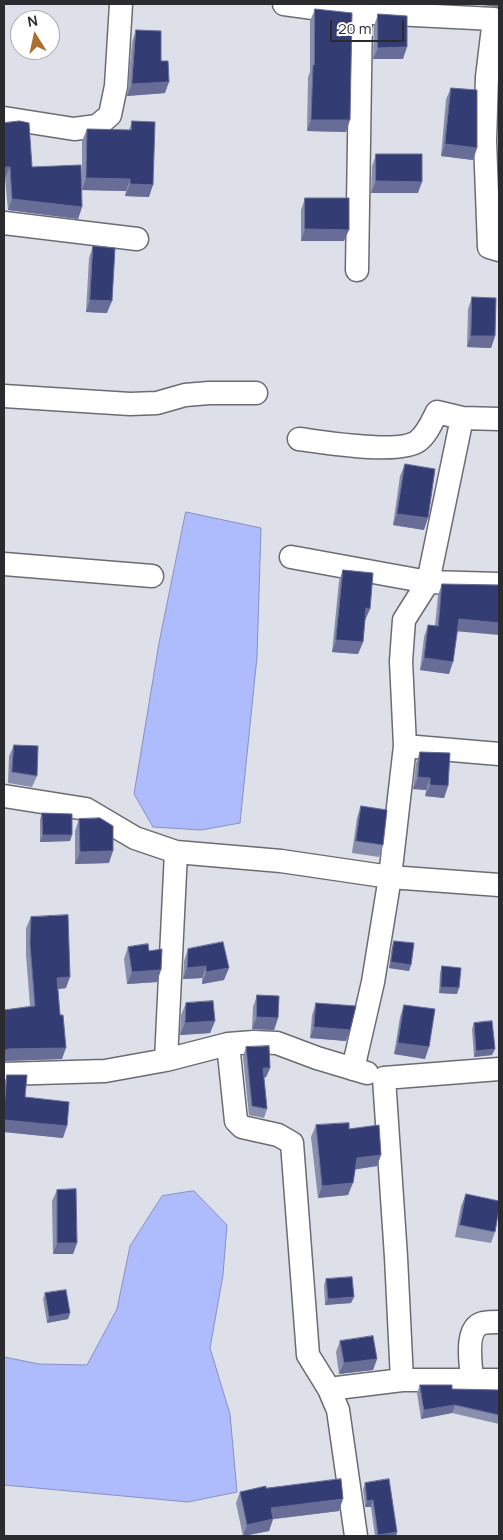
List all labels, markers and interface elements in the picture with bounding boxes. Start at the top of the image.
north arrow [10,10,60,60]
text: N [26,10,39,31]
scale bar [333,10,407,42]
text: 20 m [338,18,371,39]

